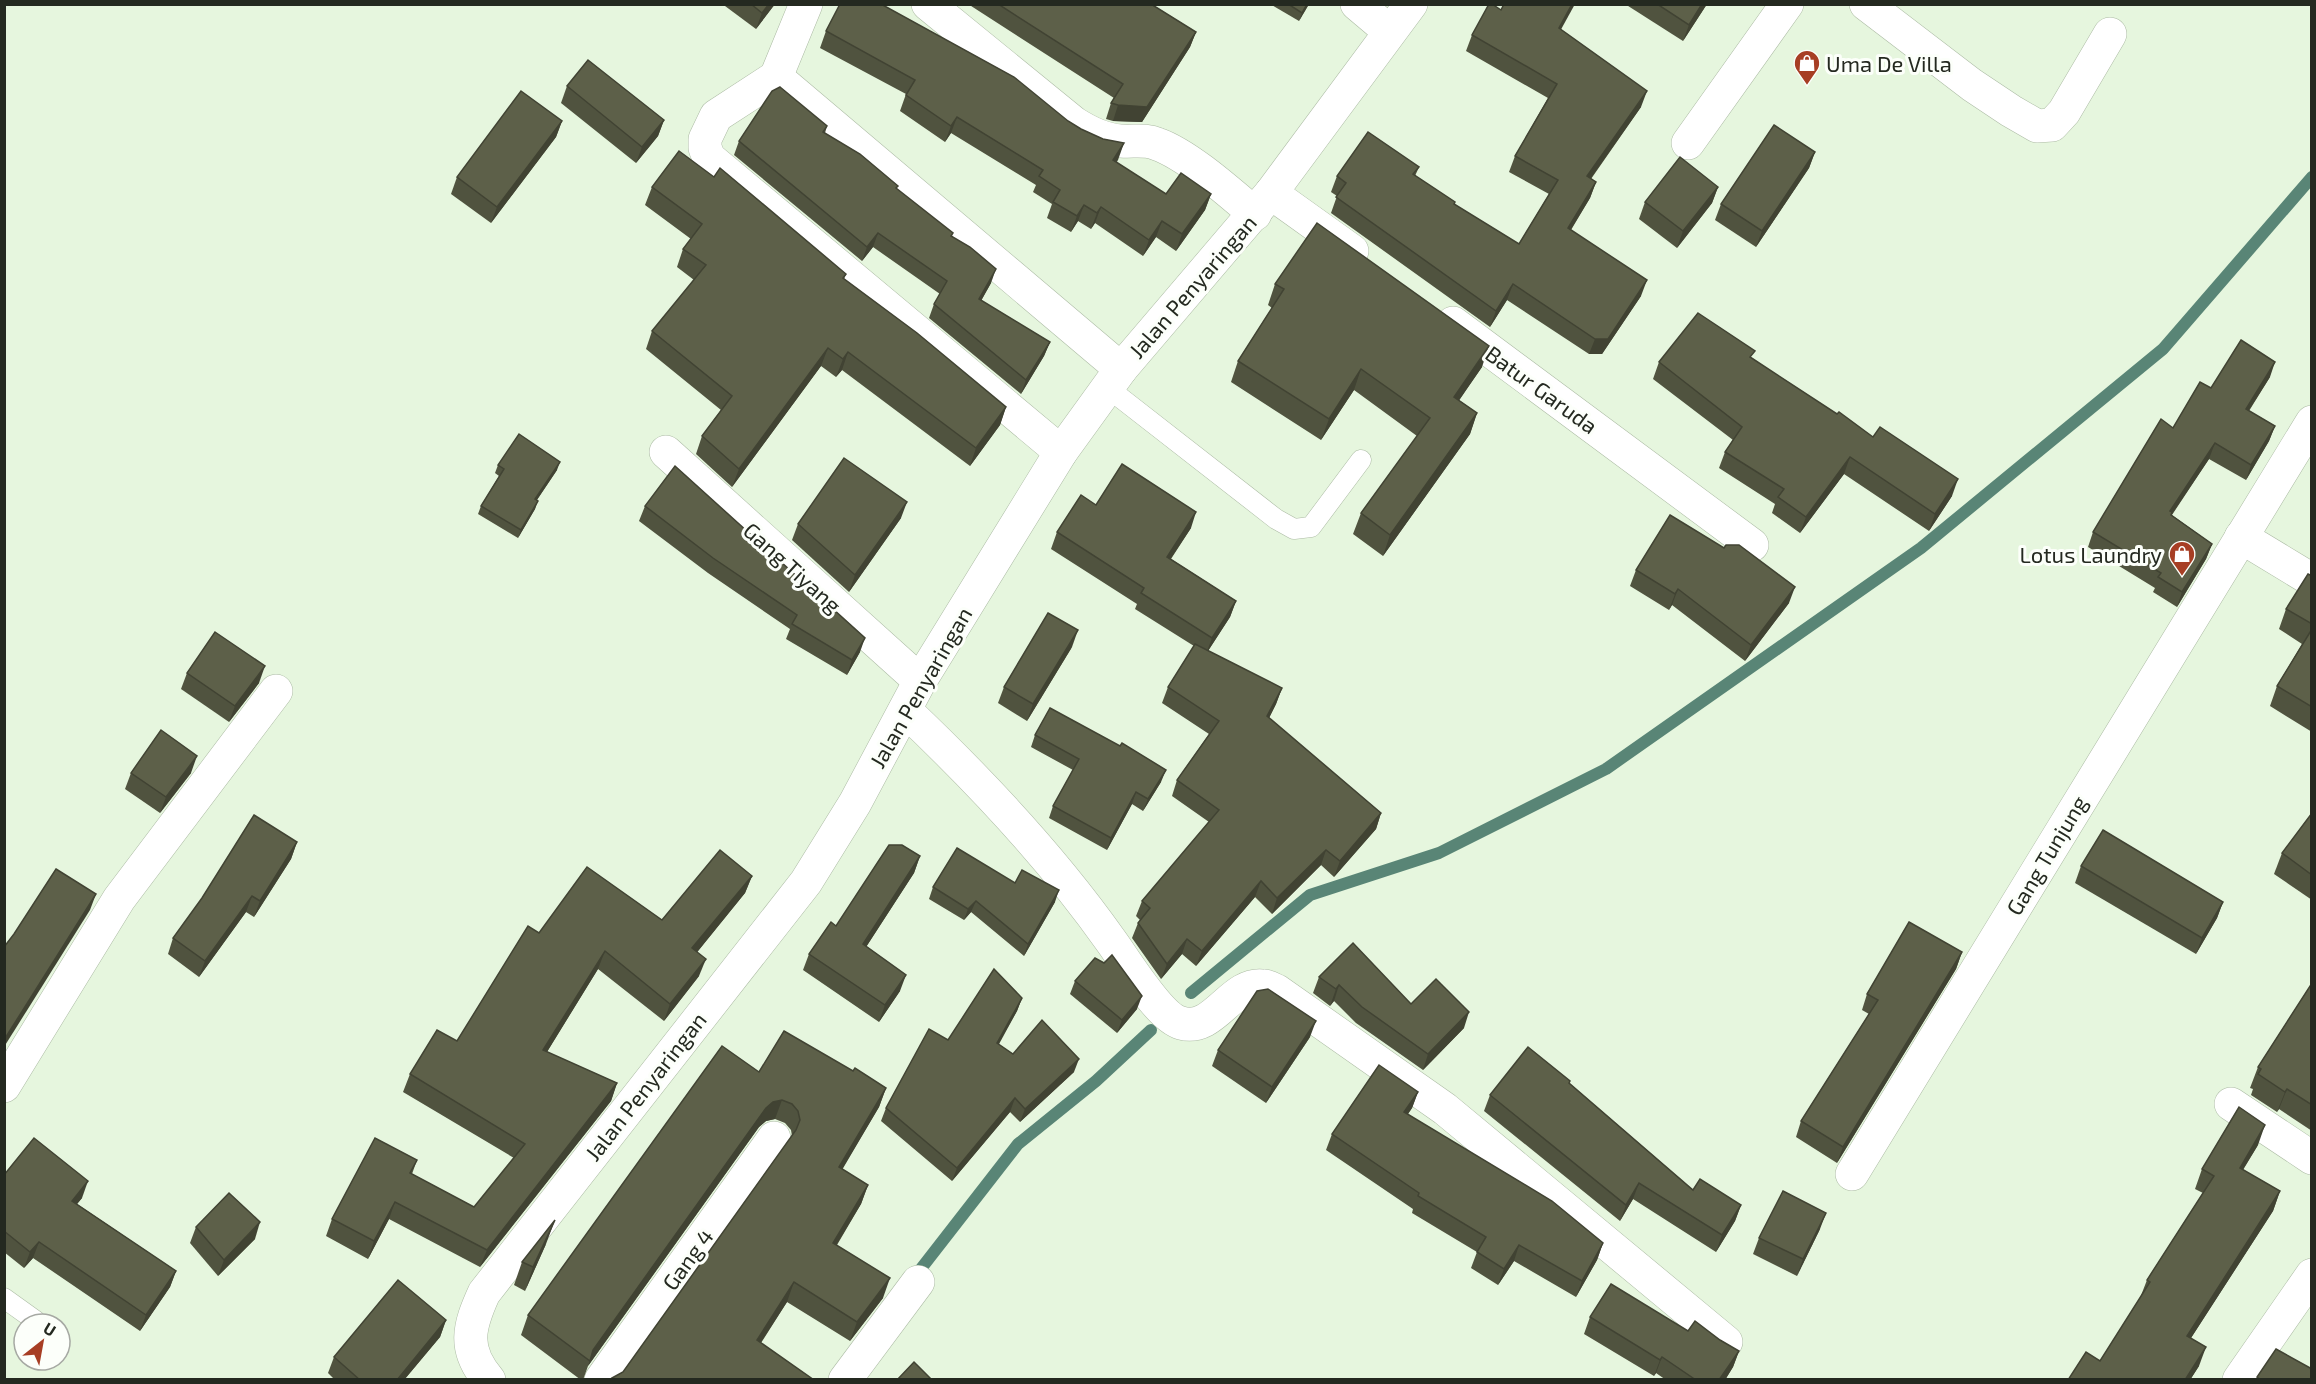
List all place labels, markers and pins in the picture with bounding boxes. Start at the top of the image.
shop icon: Uma De Villa [1792,48,1822,86]
place label: Uma De Villa [1826,50,1952,76]
shop icon: Lotus Laundry [2167,539,2197,577]
place label: Lotus Laundry [2019,541,2162,567]

